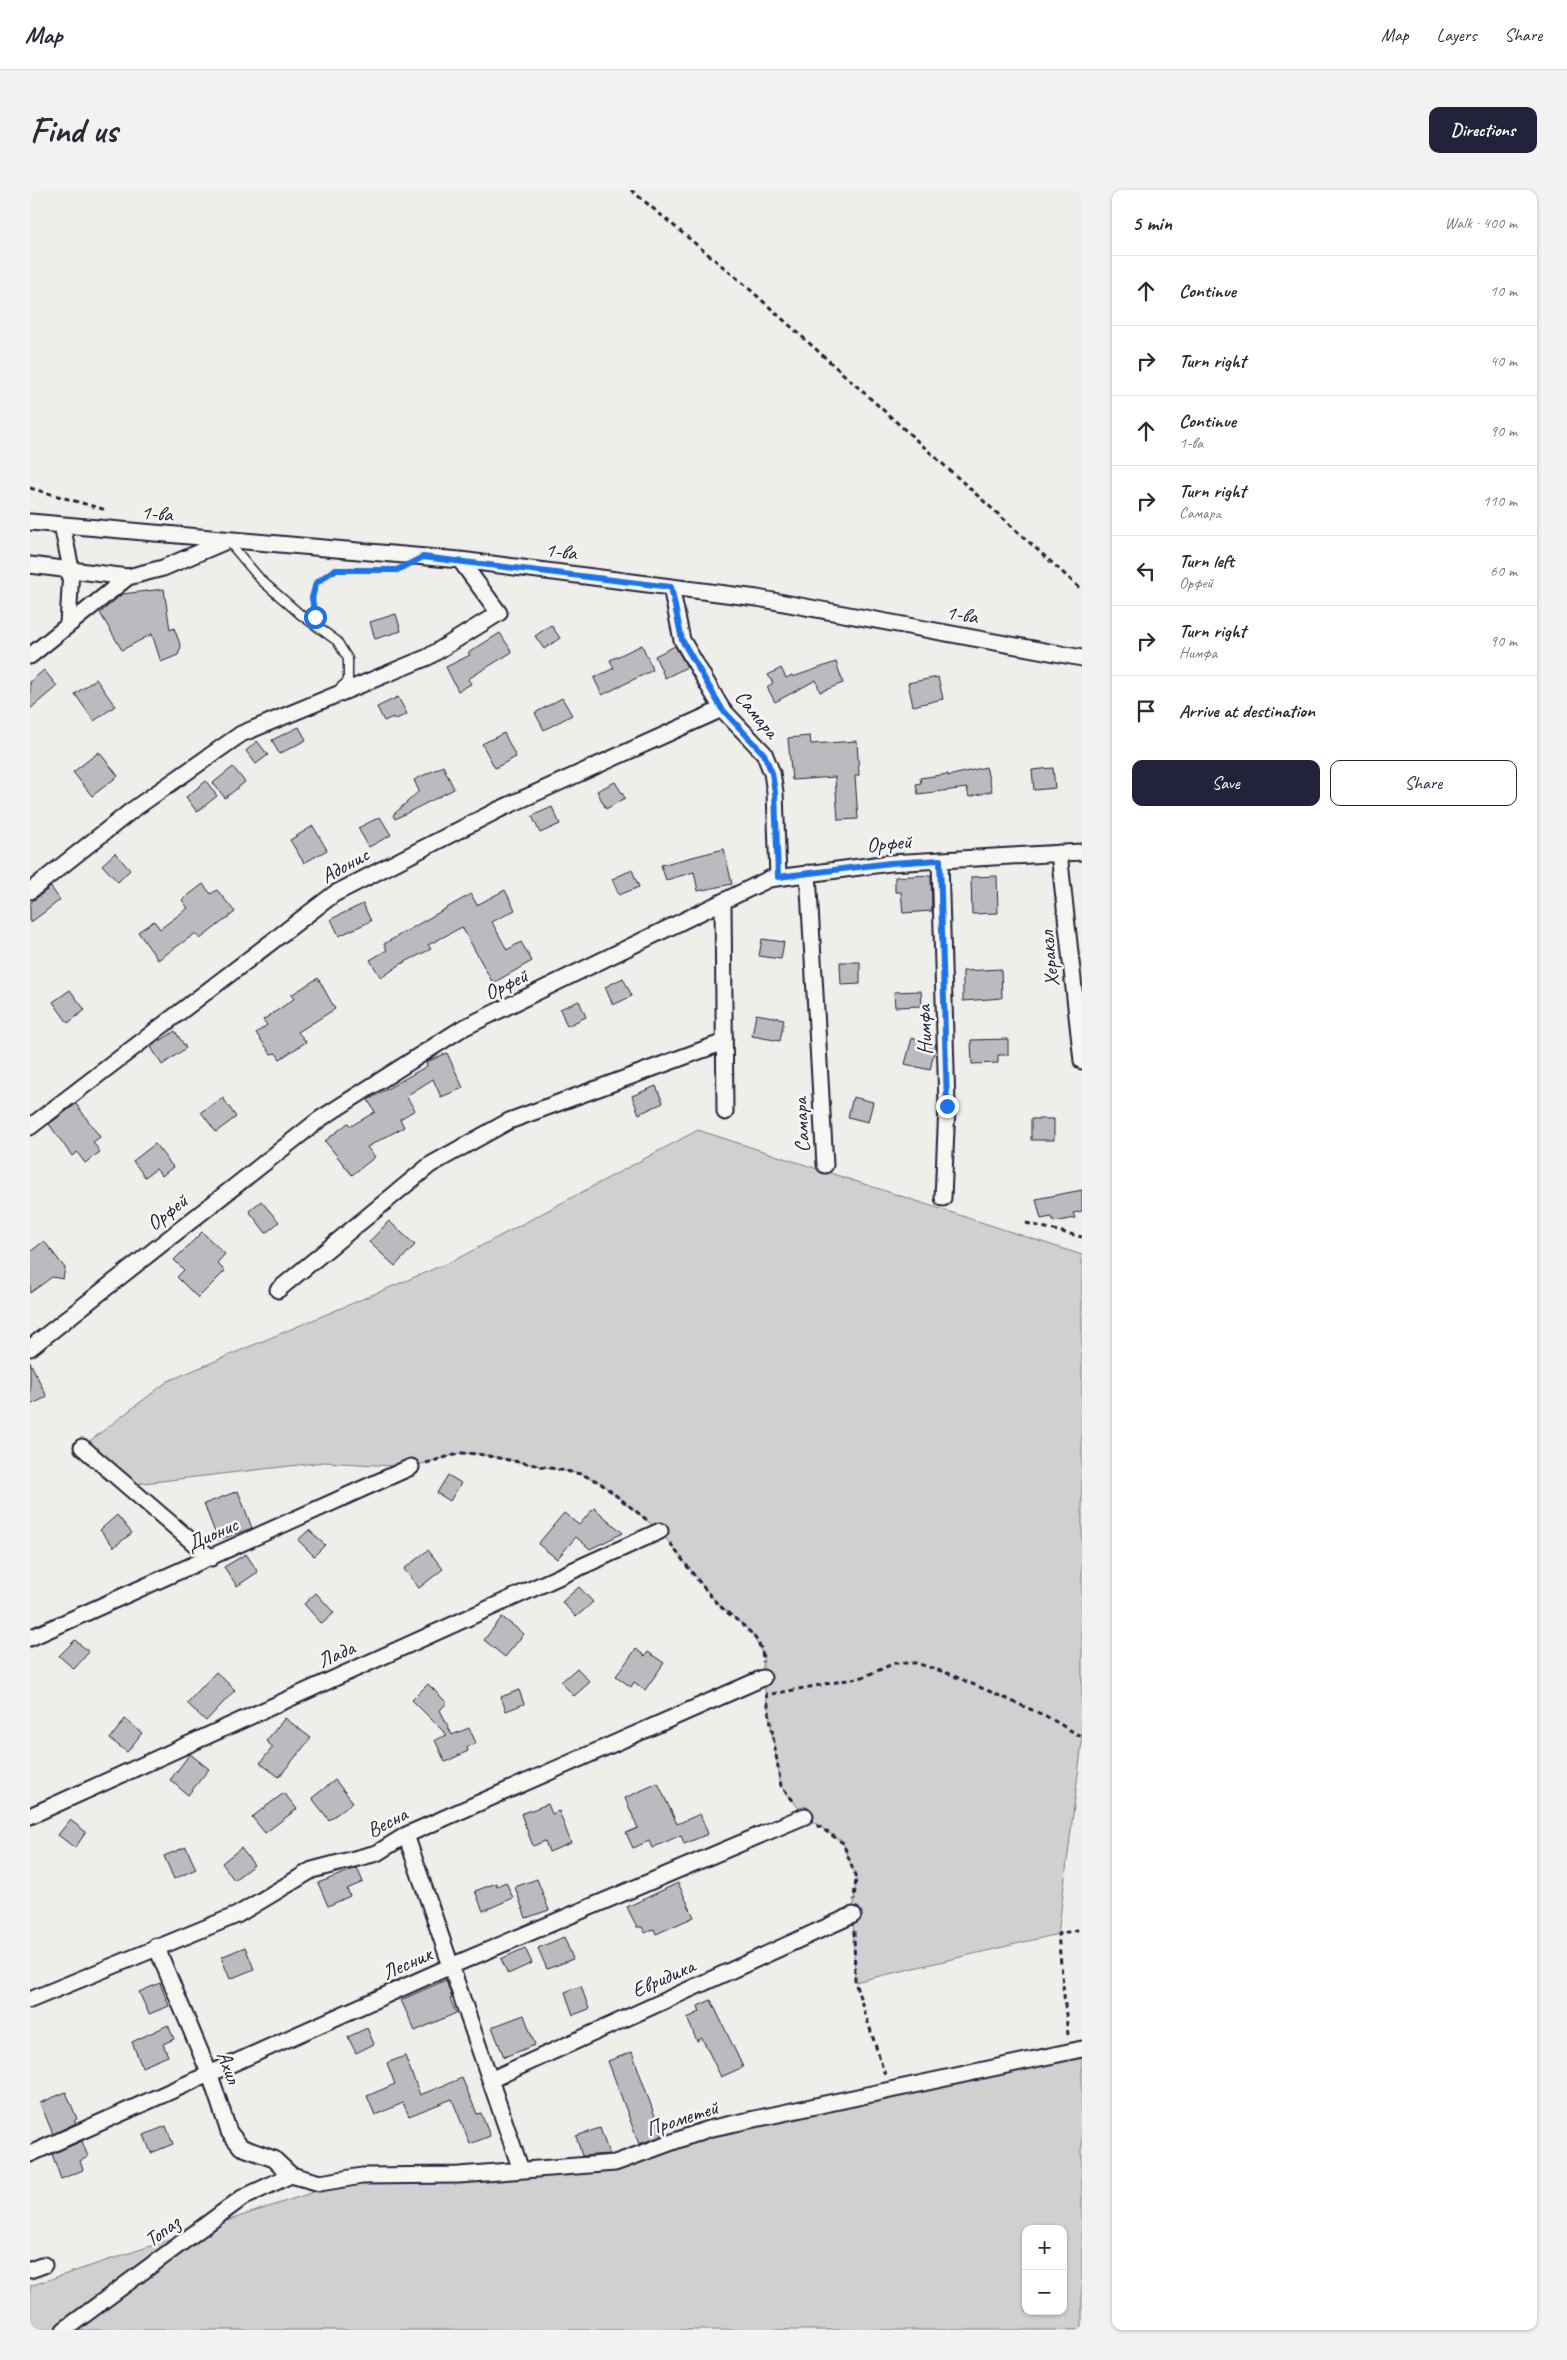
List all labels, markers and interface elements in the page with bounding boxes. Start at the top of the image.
text: Map [25,20,62,50]
text: Map [1381,24,1409,46]
text: Layers [1437,24,1476,46]
text: Share [1504,24,1542,46]
button: Directions [1429,107,1537,153]
text: Find us [30,108,117,153]
text: 5 min [1132,210,1172,236]
text: Walk · 400 m [1445,213,1517,233]
icon: ahead [1132,277,1160,305]
text: Continue [1179,279,1236,303]
text: 10 m [1490,281,1517,301]
icon: right [1132,347,1160,375]
text: Turn right [1179,349,1246,373]
text: 40 m [1490,351,1517,371]
text: Continue [1179,409,1236,433]
icon: ahead [1132,417,1160,445]
text: 90 m [1490,421,1517,441]
text: 1-ва [1179,433,1203,453]
text: Turn right [1179,479,1246,503]
icon: right [1132,487,1160,515]
text: 110 m [1483,491,1517,511]
street label: 1-ва [140,499,176,527]
text: Самара [1179,503,1221,523]
street label: 1-ва [544,536,580,566]
text: Turn left [1179,549,1234,573]
icon: left [1132,557,1160,585]
text: 60 m [1490,561,1517,581]
text: Орфей [1179,573,1213,593]
street label: 1-ва [944,598,982,630]
route start [304,606,327,629]
text: Turn right [1179,619,1246,643]
icon: right [1132,627,1160,655]
text: 90 m [1490,631,1517,651]
text: Нимфа [1179,643,1217,663]
street label: Самара [729,684,786,745]
icon: arrive [1132,697,1160,725]
text: Arrive at destination [1179,699,1315,723]
button: Save [1132,760,1320,806]
button: Share [1330,760,1517,806]
street label: Орфей [865,828,914,858]
street label: Адонис [316,841,375,889]
street label: Херакъл [1033,928,1065,988]
street label: Орфей [480,962,533,1006]
street label: Нимфа [910,1003,938,1055]
street label: Самара [786,1094,815,1153]
route end [936,1095,959,1118]
street label: Орфей [141,1187,194,1236]
street label: Дионис [182,1511,243,1557]
street label: Лада [313,1634,360,1674]
street label: Весна [362,1800,413,1843]
street label: Лесник [378,1940,437,1985]
street label: Евридика [628,1952,701,2003]
street label: Ахил [211,2047,248,2088]
street label: Прометей [643,2094,723,2142]
street label: Топаз [139,2209,186,2253]
map controls [1022,2225,1067,2315]
button: + [1022,2225,1067,2270]
button: − [1022,2270,1067,2315]

